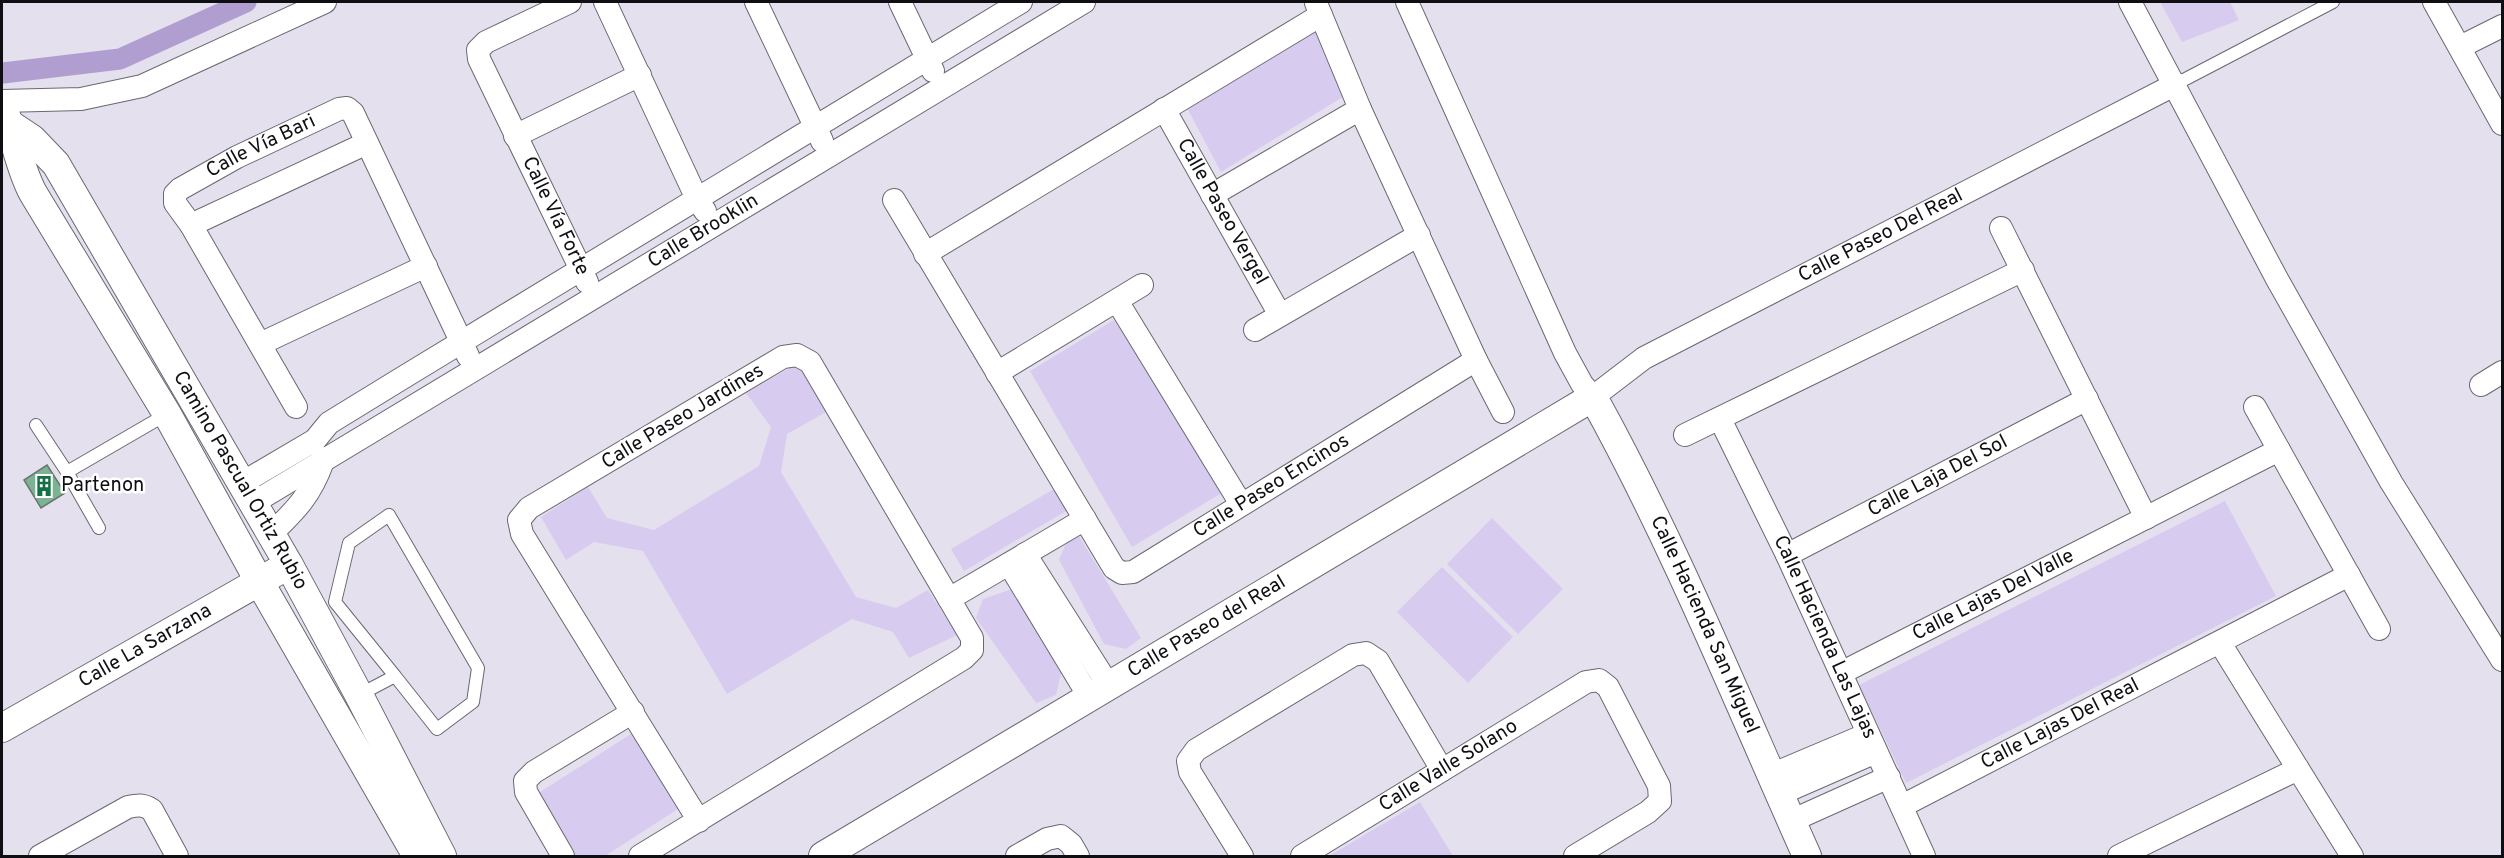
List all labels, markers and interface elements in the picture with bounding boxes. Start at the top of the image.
street label: Calle Vía Bari [202,109,320,185]
street label: Calle Paseo Vergel [1170,134,1273,290]
street label: Calle Vía Forte [515,152,595,280]
street label: Calle Paseo Del Real [1794,183,1968,289]
street label: Calle Brooklin [643,188,764,275]
street label: Calle Paseo Jardines [597,358,769,476]
street label: Camino Pascual Ortiz Rubio [166,367,313,595]
street label: Calle Paseo Encinos [1189,428,1354,544]
street label: Calle Laja Del Sol [1863,429,2012,524]
place label: Partenon [61,473,144,499]
building icon: Partenon [32,474,56,498]
street label: Calle Hacienda San Miguel [1643,512,1765,738]
street label: Calle Hacienda Las Lajas [1766,531,1882,743]
street label: Calle Lajas Del Valle [1908,543,2079,647]
street label: Calle Paseo del Real [1123,570,1291,684]
street label: Calle La Sarzana [74,598,217,695]
street label: Calle Lajas Del Real [1976,673,2144,776]
street label: Calle Valle Solano [1374,714,1523,819]

